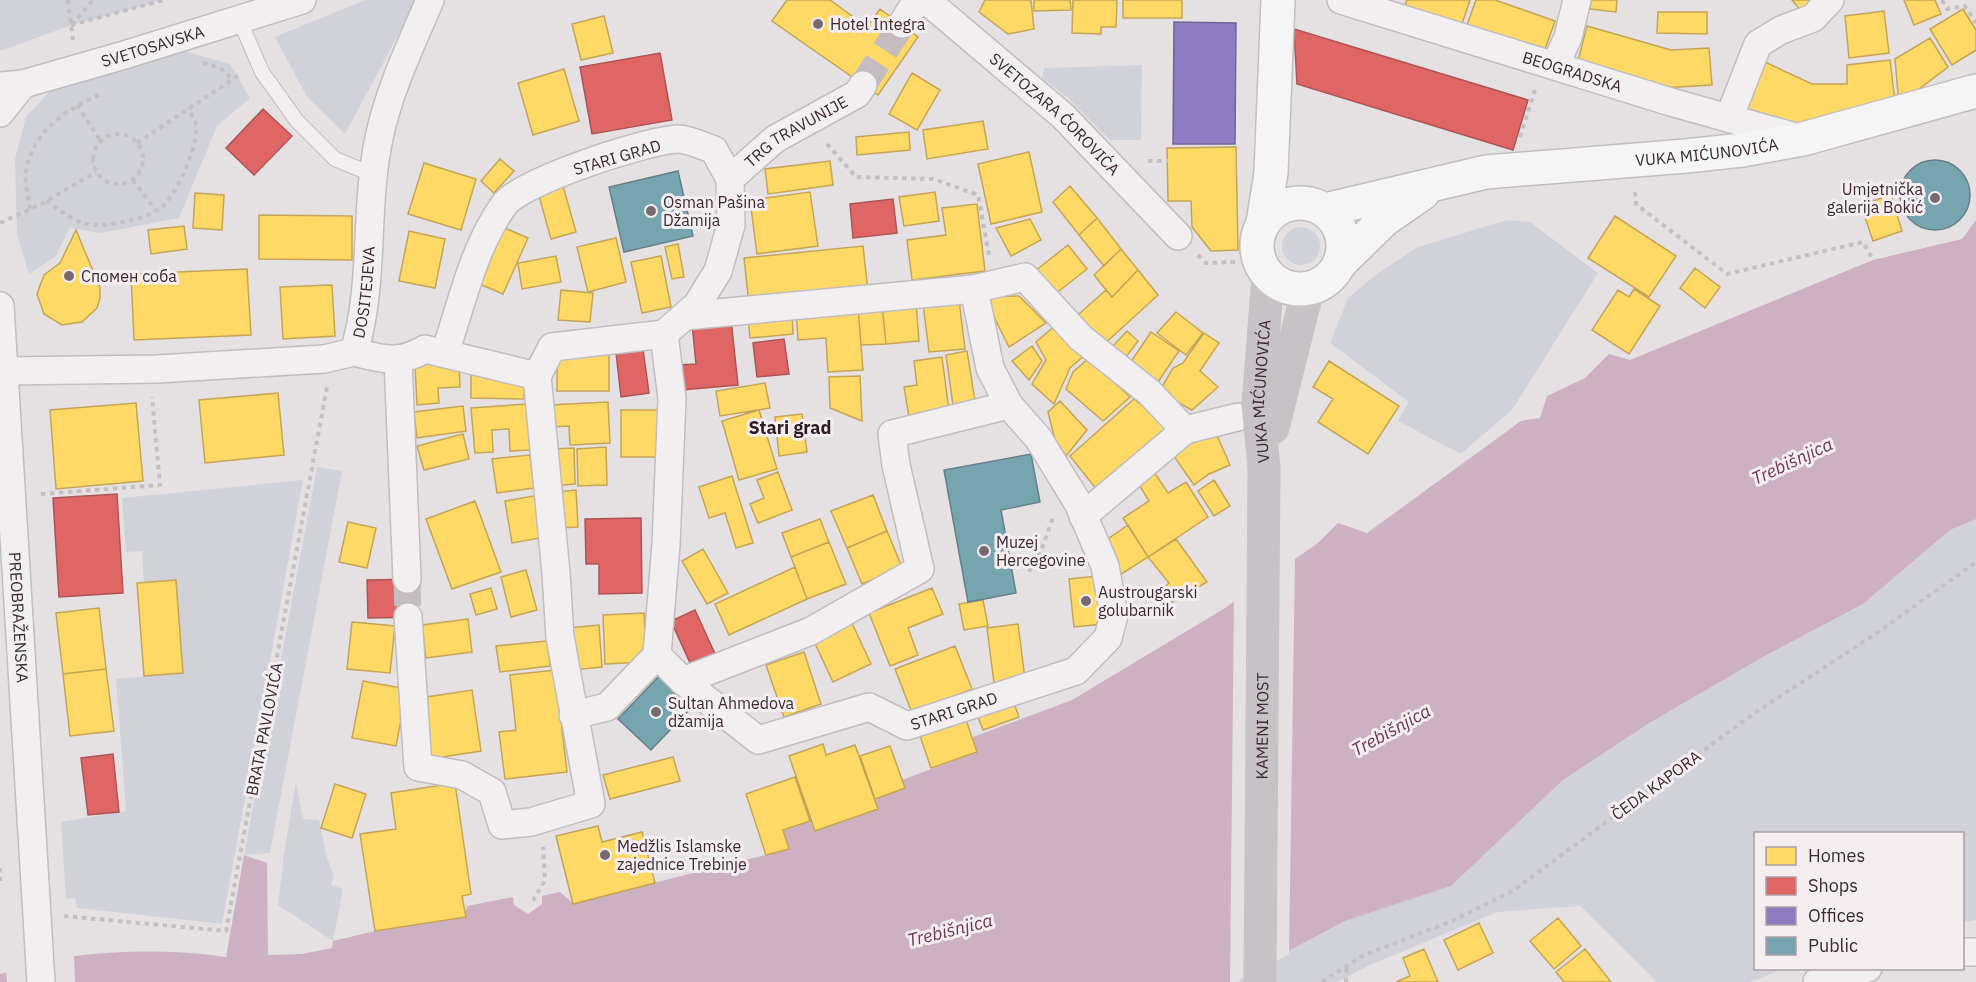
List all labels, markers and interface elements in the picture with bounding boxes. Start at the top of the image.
place label: Hotel Integra [830,14,926,34]
marker: Hotel Integra [811,17,825,31]
street label: SVETOSAVSKA [99,21,206,71]
street label: BEOGRADSKA [1520,47,1624,96]
street label: SVETOZARA ĆOROVIĆA [986,48,1124,179]
street label: TRG TRAVUNIJE [740,91,851,172]
street label: VUKA MIĆUNOVIĆA [1634,134,1780,170]
street label: STARI GRAD [571,135,663,179]
place label: Umjetnička galerija Bokić [1827,179,1923,217]
marker: Umjetnička galerija Bokić [1928,191,1942,205]
place label: Osman Pašina Džamija [663,192,765,230]
marker: Osman Pašina Džamija [644,204,658,218]
street label: DOSITEJEVA [348,246,379,340]
place label: Спомен соба [81,266,177,286]
marker: Спомен соба [62,269,76,283]
street label: VUKA MIĆUNOVIĆA [1247,319,1275,464]
district label: Stari grad [748,416,832,439]
water label: Trebišnjica [1748,432,1836,490]
place label: Muzej Hercegovine [996,532,1086,570]
marker: Muzej Hercegovine [977,544,991,558]
street label: PREOBRAŽENSKA [5,551,33,684]
place label: Austrougarski golubarnik [1098,582,1198,620]
marker: Austrougarski golubarnik [1079,594,1093,608]
street label: BRATA PAVLOVIĆA [240,660,287,797]
street label: KAMENI MOST [1252,673,1272,779]
street label: STARI GRAD [908,687,1000,734]
place label: Sultan Ahmedova džamija [668,693,795,731]
water label: Trebišnjica [1347,699,1435,761]
marker: Sultan Ahmedova džamija [649,705,663,719]
street label: ČEDA KAPORA [1607,745,1705,824]
legend [1754,832,1964,970]
place label: Medžlis Islamske zajednice Trebinje [617,836,747,874]
text: Homes [1808,844,1865,867]
marker: Medžlis Islamske zajednice Trebinje [598,848,612,862]
text: Shops [1808,874,1858,897]
text: Offices [1808,904,1864,927]
water label: Trebišnjica [905,908,995,952]
text: Public [1808,934,1858,957]

